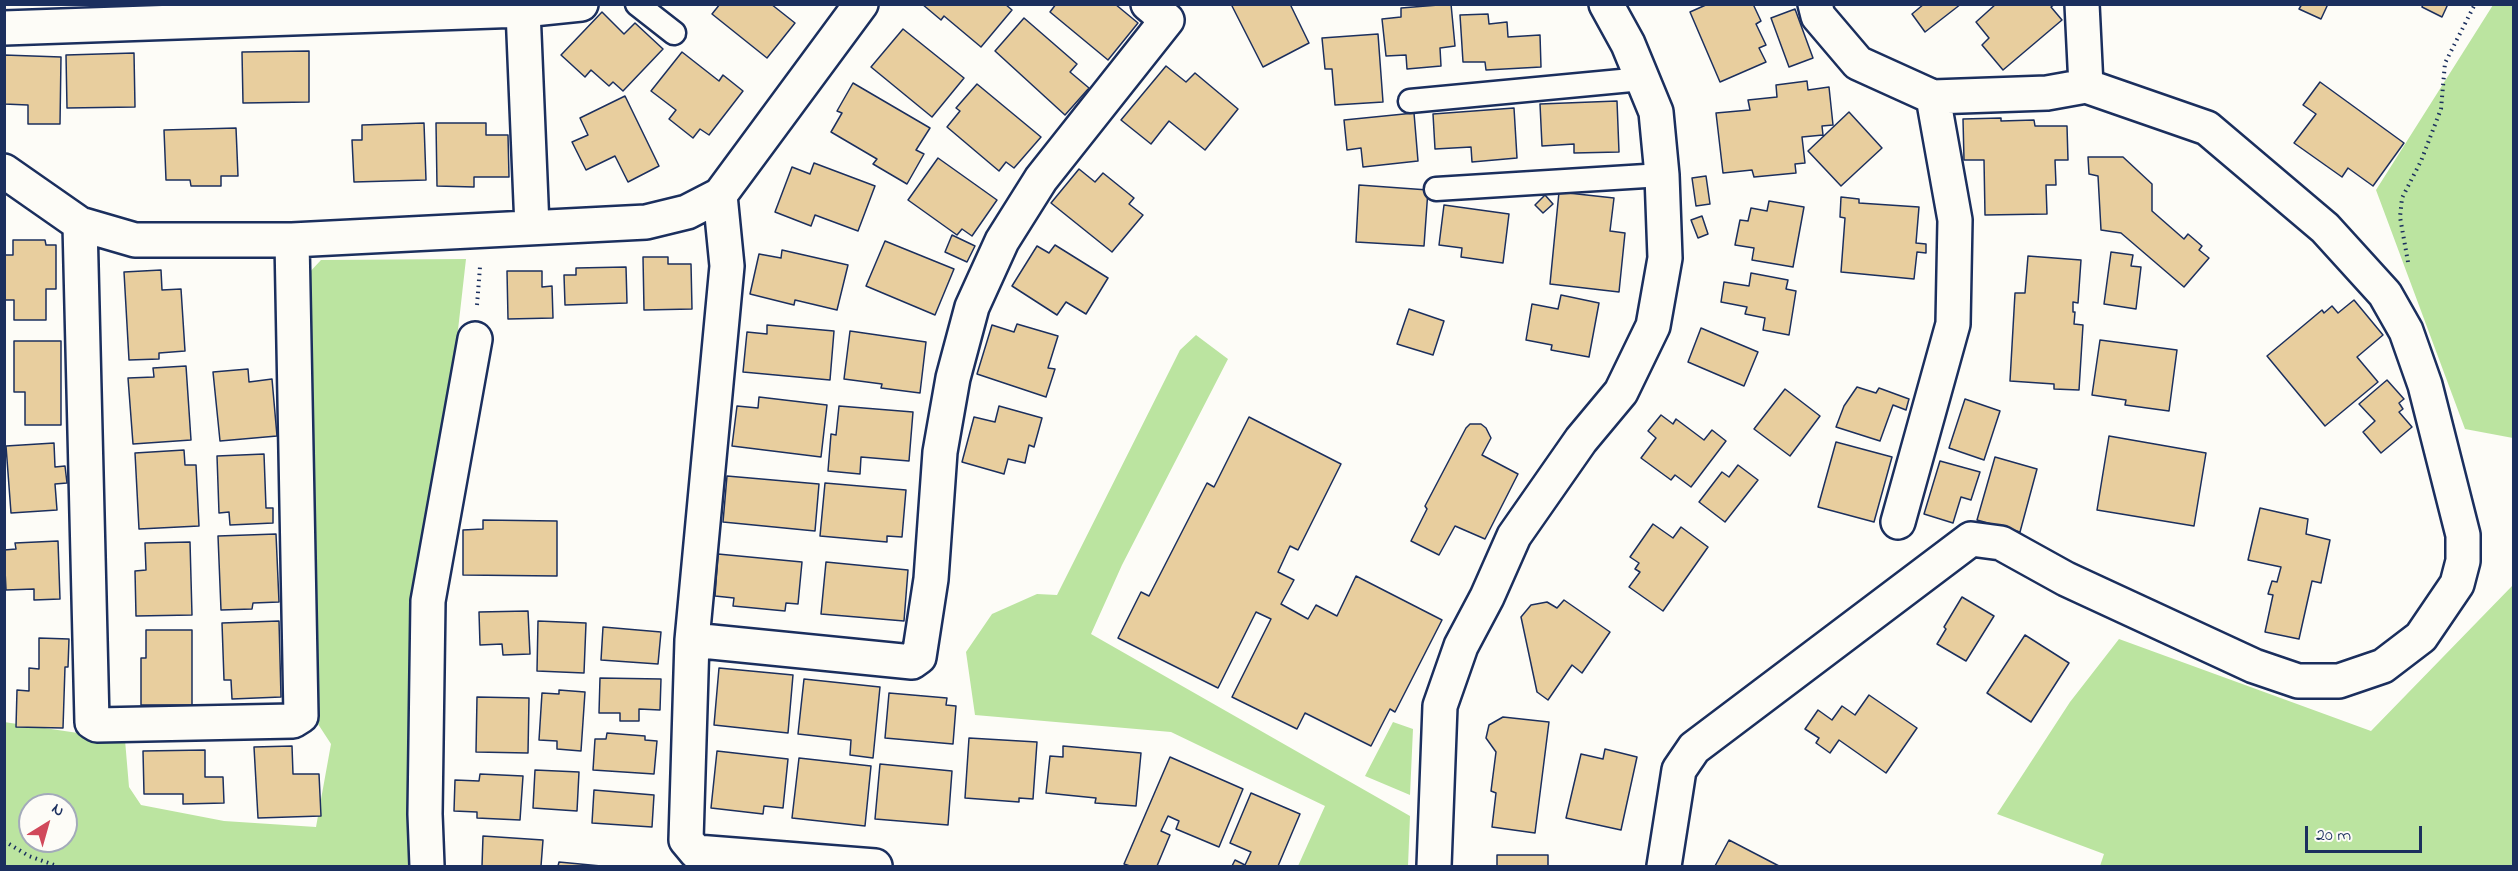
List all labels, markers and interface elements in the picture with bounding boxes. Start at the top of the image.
north arrow [18,793,78,853]
text: N [46,797,69,823]
scale bar [2308,814,2425,852]
text: 20 m [2316,823,2351,849]

